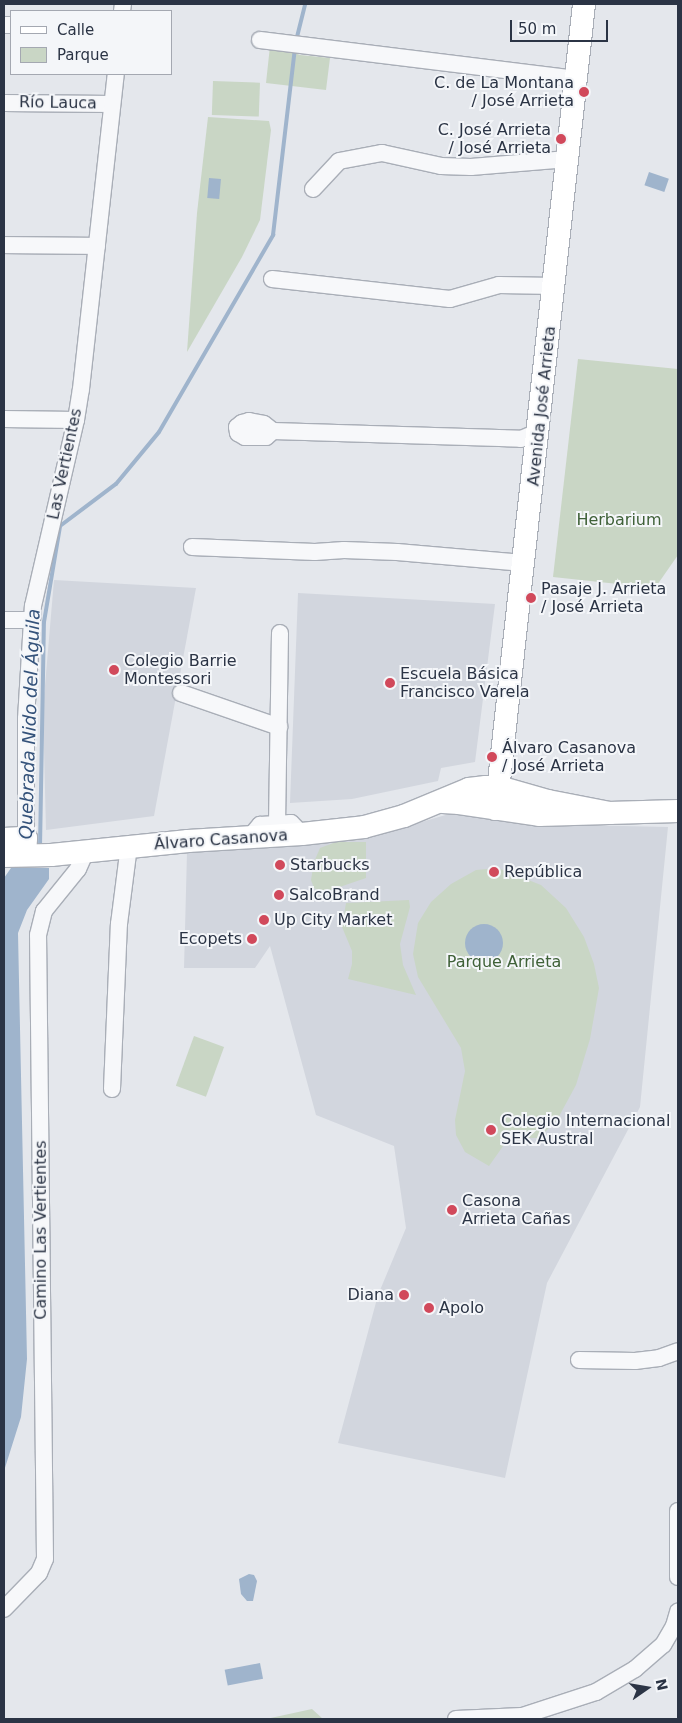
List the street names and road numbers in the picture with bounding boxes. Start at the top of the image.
street label: Río Lauca [19,93,97,113]
street label: Avenida José Arrieta [524,325,560,487]
street label: Las Vertientes [44,407,86,521]
street label: Álvaro Casanova [153,826,289,854]
street label: Camino Las Vertientes [31,1140,51,1320]

